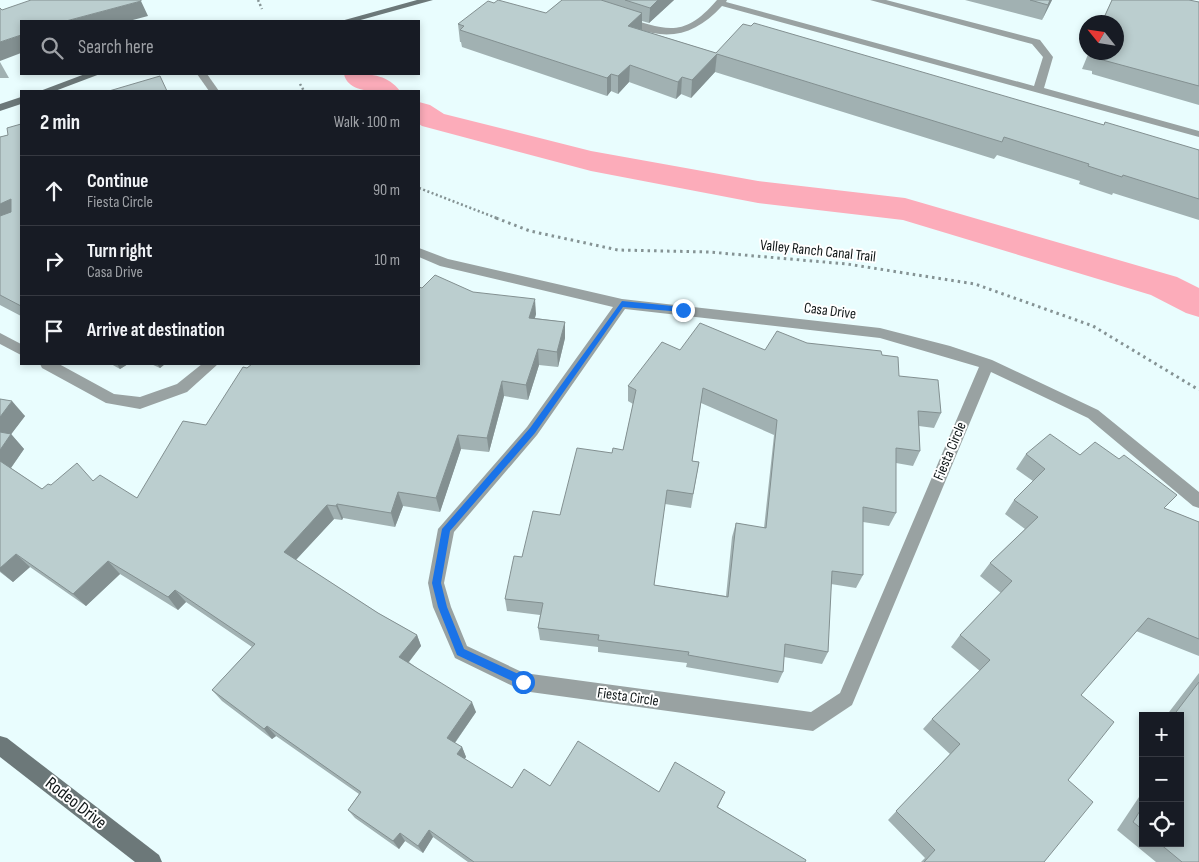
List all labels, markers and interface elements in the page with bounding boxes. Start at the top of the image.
north arrow [1079,15,1124,60]
search box [20,20,420,75]
icon: search [38,34,66,62]
text: Search here [78,36,154,59]
text: 2 min [40,110,80,135]
text: Walk · 100 m [334,113,400,132]
text: Continue [87,170,148,193]
icon: ahead [40,177,68,205]
text: 90 m [373,181,400,200]
text: Fiesta Circle [87,193,153,212]
street label: Valley Ranch Canal Trail [759,235,877,267]
text: Turn right [87,240,152,263]
icon: right [40,247,68,275]
text: 10 m [374,251,400,270]
text: Casa Drive [87,263,143,282]
street label: Casa Drive [803,298,857,324]
route end [672,299,695,322]
icon: arrive [40,317,68,345]
text: Arrive at destination [87,319,225,342]
street label: Fiesta Circle [929,419,971,483]
route start [512,671,535,694]
street label: Fiesta Circle [596,683,660,711]
map controls [1139,712,1184,847]
button: + [1139,712,1184,757]
button: − [1139,757,1184,802]
street label: Rodeo Drive [41,773,111,833]
button: locate [1139,802,1184,847]

